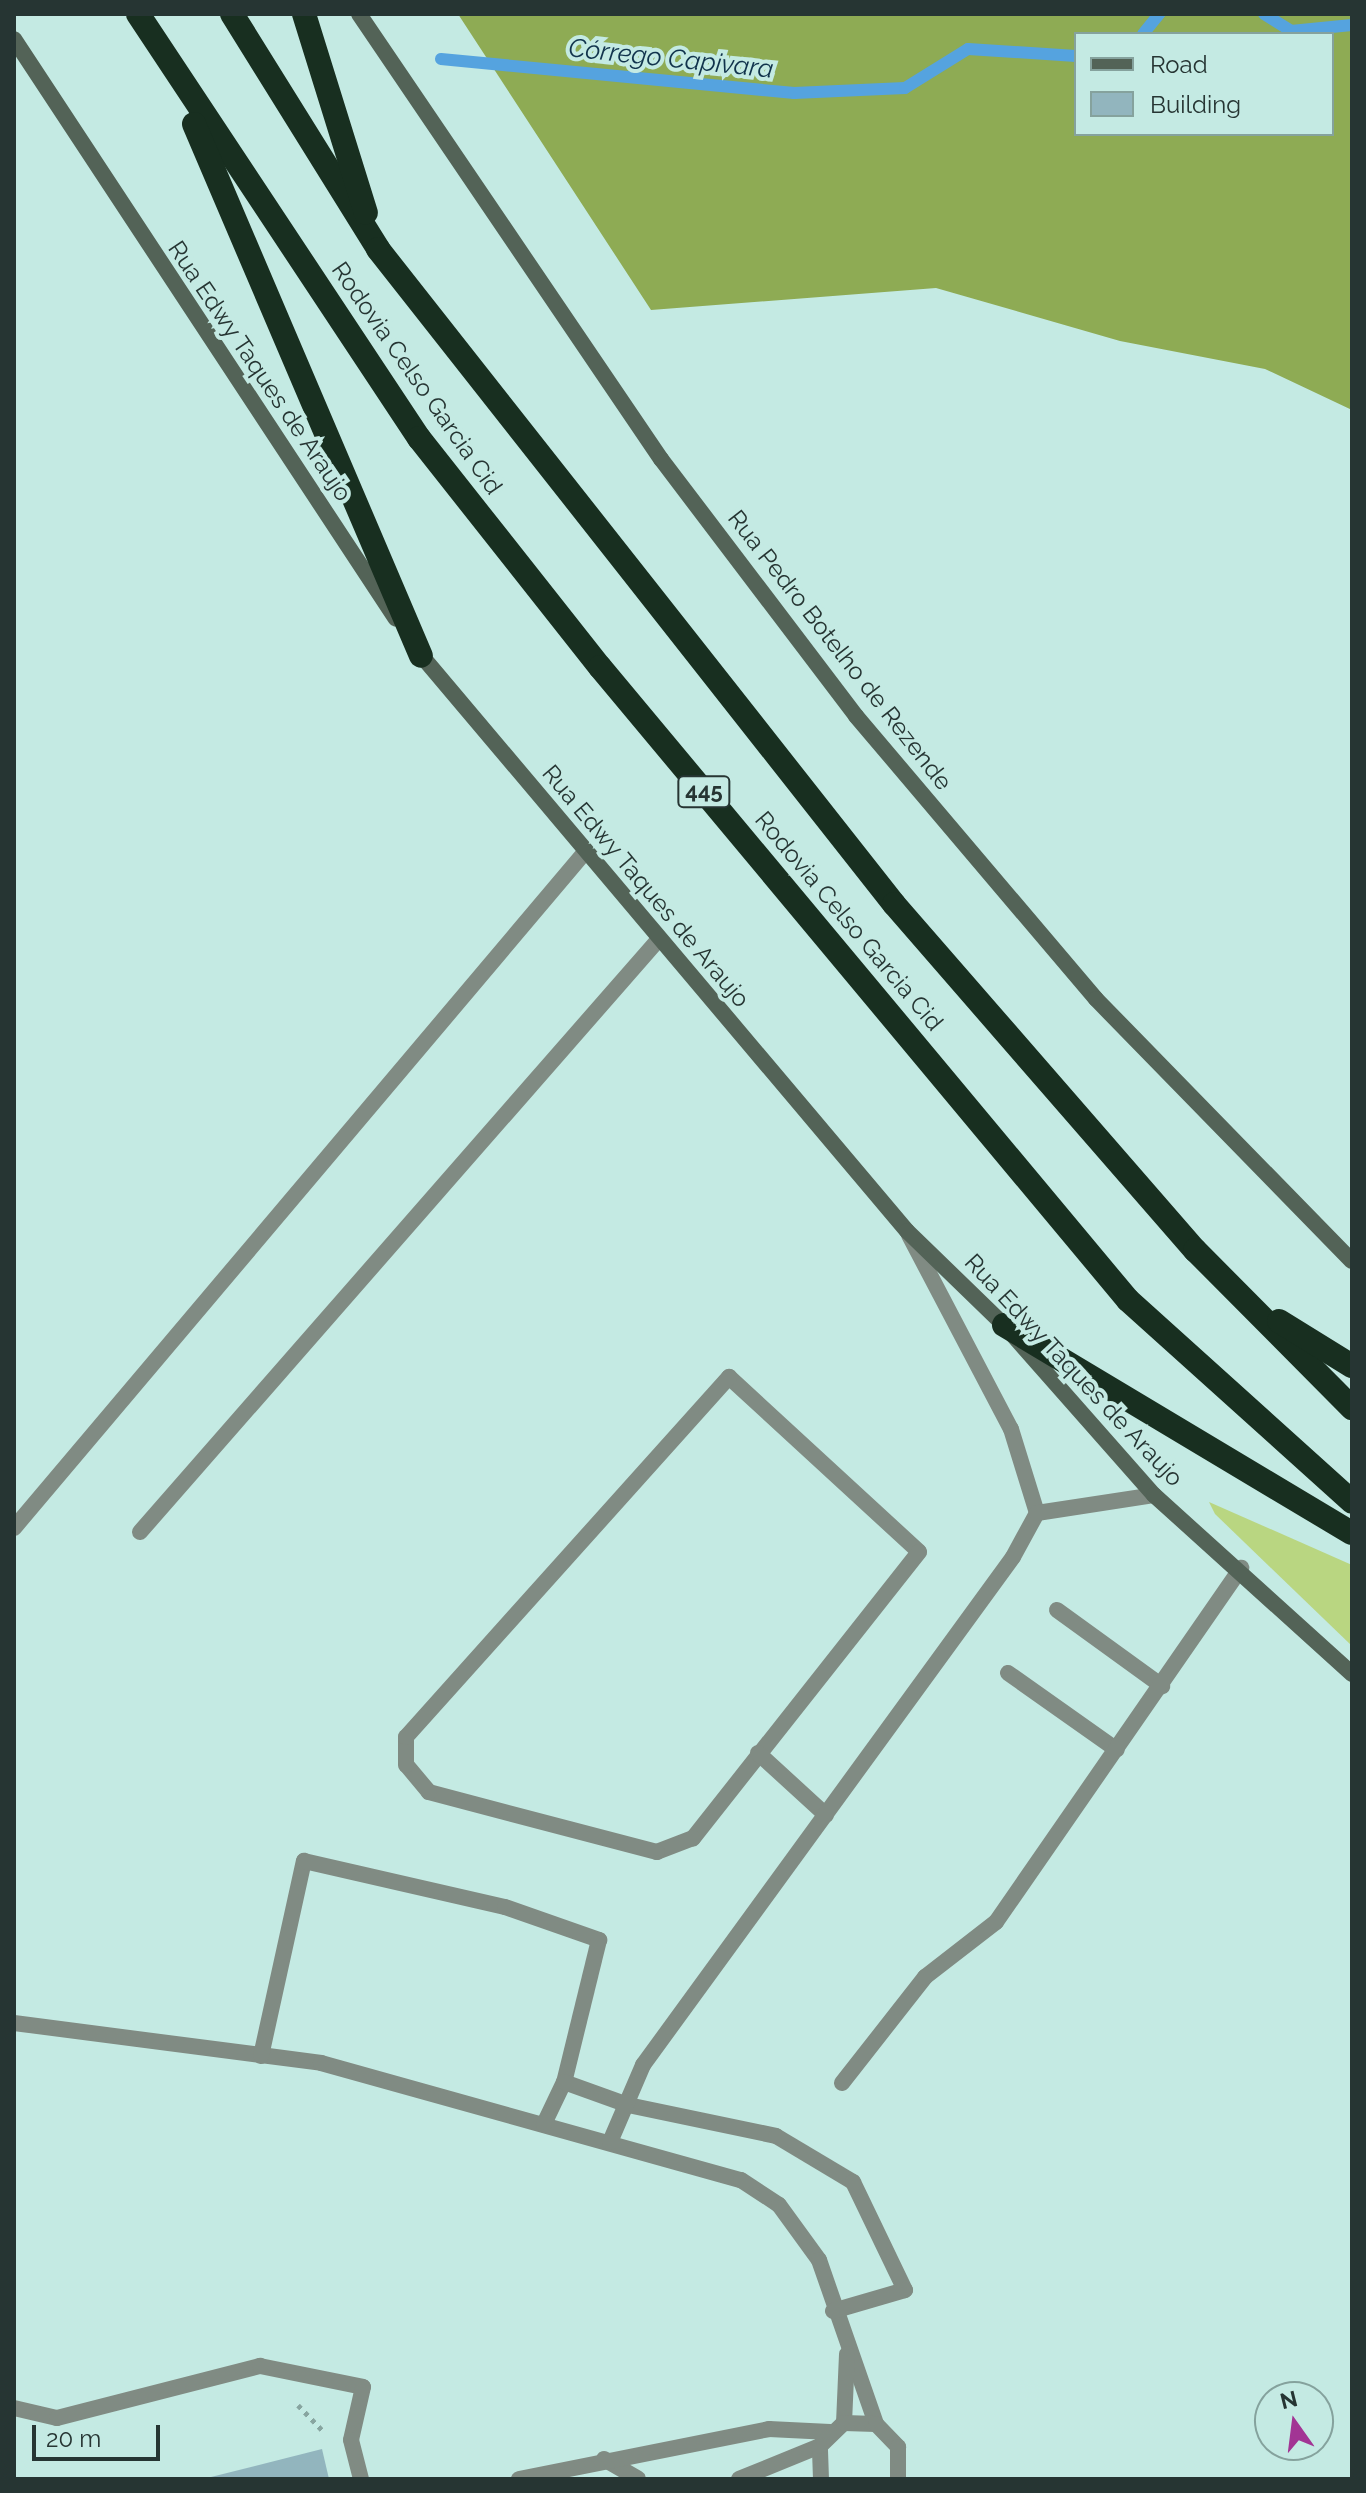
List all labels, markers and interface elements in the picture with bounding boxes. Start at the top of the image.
legend [1074,32,1334,136]
water label: Córrego Capivara [567,33,775,85]
text: Road [1150,50,1208,79]
text: Building [1150,90,1241,119]
street label: Rua Edwy Taques de Araujo [161,235,359,507]
street label: Rodovia Celso Garcia Cid [326,256,508,500]
street label: Rua Pedro Botelho de Rezende [722,504,958,796]
street label: Rua Edwy Taques de Araujo [535,758,757,1014]
road number: 445 [676,774,732,810]
street label: Rodovia Celso Garcia Cid [749,806,949,1036]
street label: Rua Edwy Taques de Araujo [958,1247,1190,1493]
north arrow [1254,2381,1334,2461]
text: N [1277,2385,1300,2414]
scale bar [36,2409,164,2459]
text: 20 m [46,2424,101,2453]

